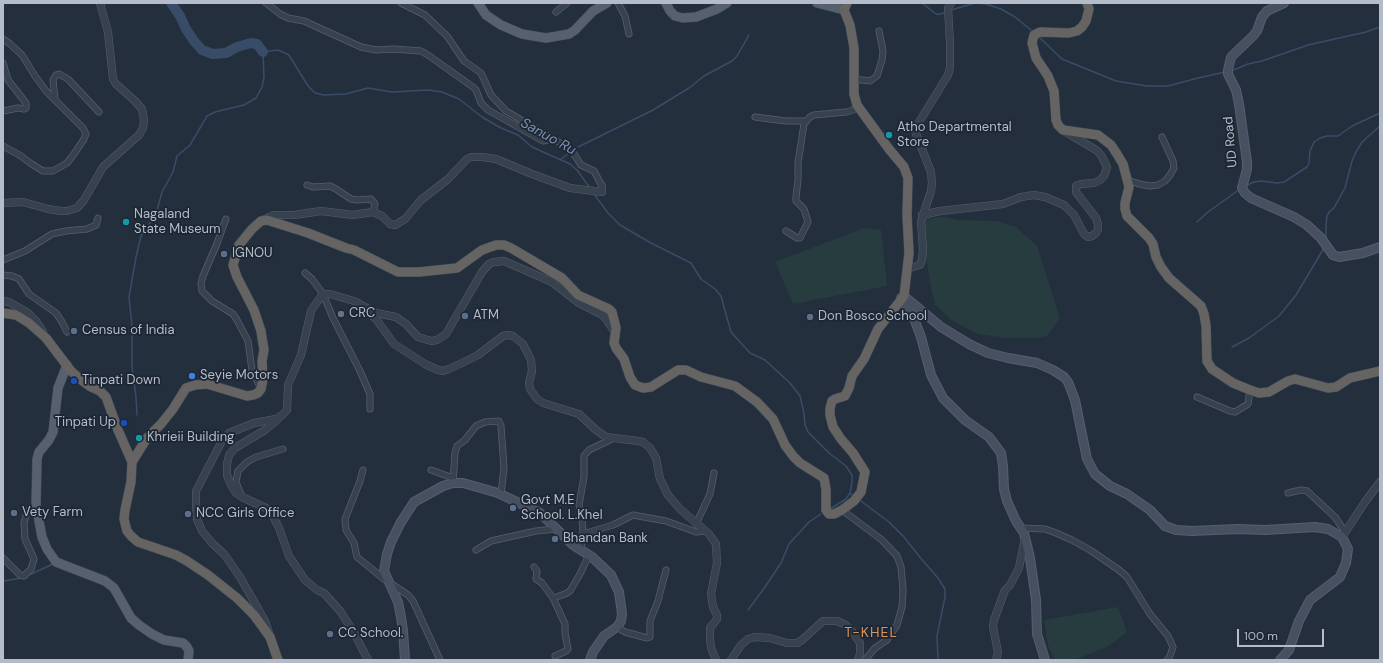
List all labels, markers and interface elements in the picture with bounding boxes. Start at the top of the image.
water label: Sanuo Ru [517,115,579,159]
street label: UD Road [1221,116,1241,168]
place label: Atho Departmental Store [897,120,1012,151]
marker: Atho Departmental Store [884,130,894,140]
place label: Nagaland State Museum [134,207,221,238]
marker: Nagaland State Museum [121,217,131,227]
place label: IGNOU [232,246,272,262]
marker: IGNOU [219,249,229,259]
place label: CRC [349,306,375,322]
place label: ATM [473,308,499,324]
marker: CRC [336,309,346,319]
place label: Don Bosco School [818,309,927,325]
marker: ATM [460,311,470,321]
marker: Don Bosco School [805,312,815,322]
place label: Census of India [82,323,175,339]
marker: Census of India [69,326,79,336]
place label: Seyie Motors [200,368,278,384]
marker: Seyie Motors [187,371,197,381]
place label: Tinpati Down [82,373,160,389]
marker: Tinpati Down [69,376,79,386]
place label: Tinpati Up [55,415,116,431]
marker: Tinpati Up [119,418,129,428]
place label: Khrieii Building [147,430,234,446]
marker: Khrieii Building [134,433,144,443]
place label: Govt M.E School. L.Khel [521,493,603,524]
marker: Govt M.E School. L.Khel [508,503,518,513]
place label: Vety Farm [22,505,83,521]
place label: NCC Girls Office [196,506,294,522]
marker: Vety Farm [9,508,19,518]
marker: NCC Girls Office [183,509,193,519]
place label: Bhandan Bank [563,531,648,547]
marker: Bhandan Bank [550,534,560,544]
scale bar [1239,621,1326,647]
district label: T-KHEL [844,625,898,641]
place label: CC School. [338,626,403,642]
text: 100 m [1244,628,1278,644]
marker: CC School. [325,629,335,639]

